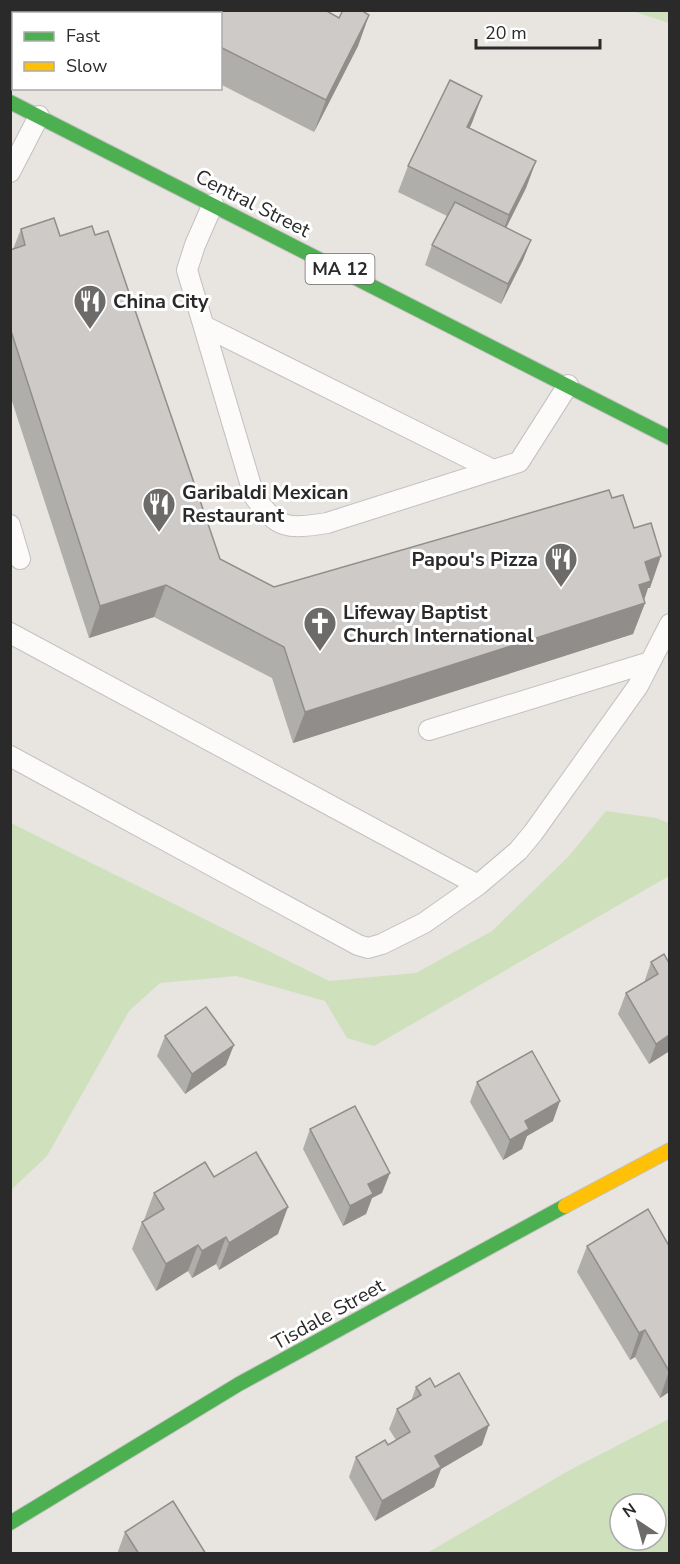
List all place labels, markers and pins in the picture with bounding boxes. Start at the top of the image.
restaurant icon: China City [72,283,108,330]
place label: China City [113,288,209,315]
place label: Garibaldi Mexican Restaurant [182,479,349,529]
restaurant icon: Garibaldi Mexican Restaurant [141,486,177,533]
restaurant icon: Papou's Pizza [543,541,579,588]
place label: Papou's Pizza [411,546,538,573]
place label: Lifeway Baptist Church International [343,599,534,649]
church icon: Lifeway Baptist Church International [302,605,338,652]

